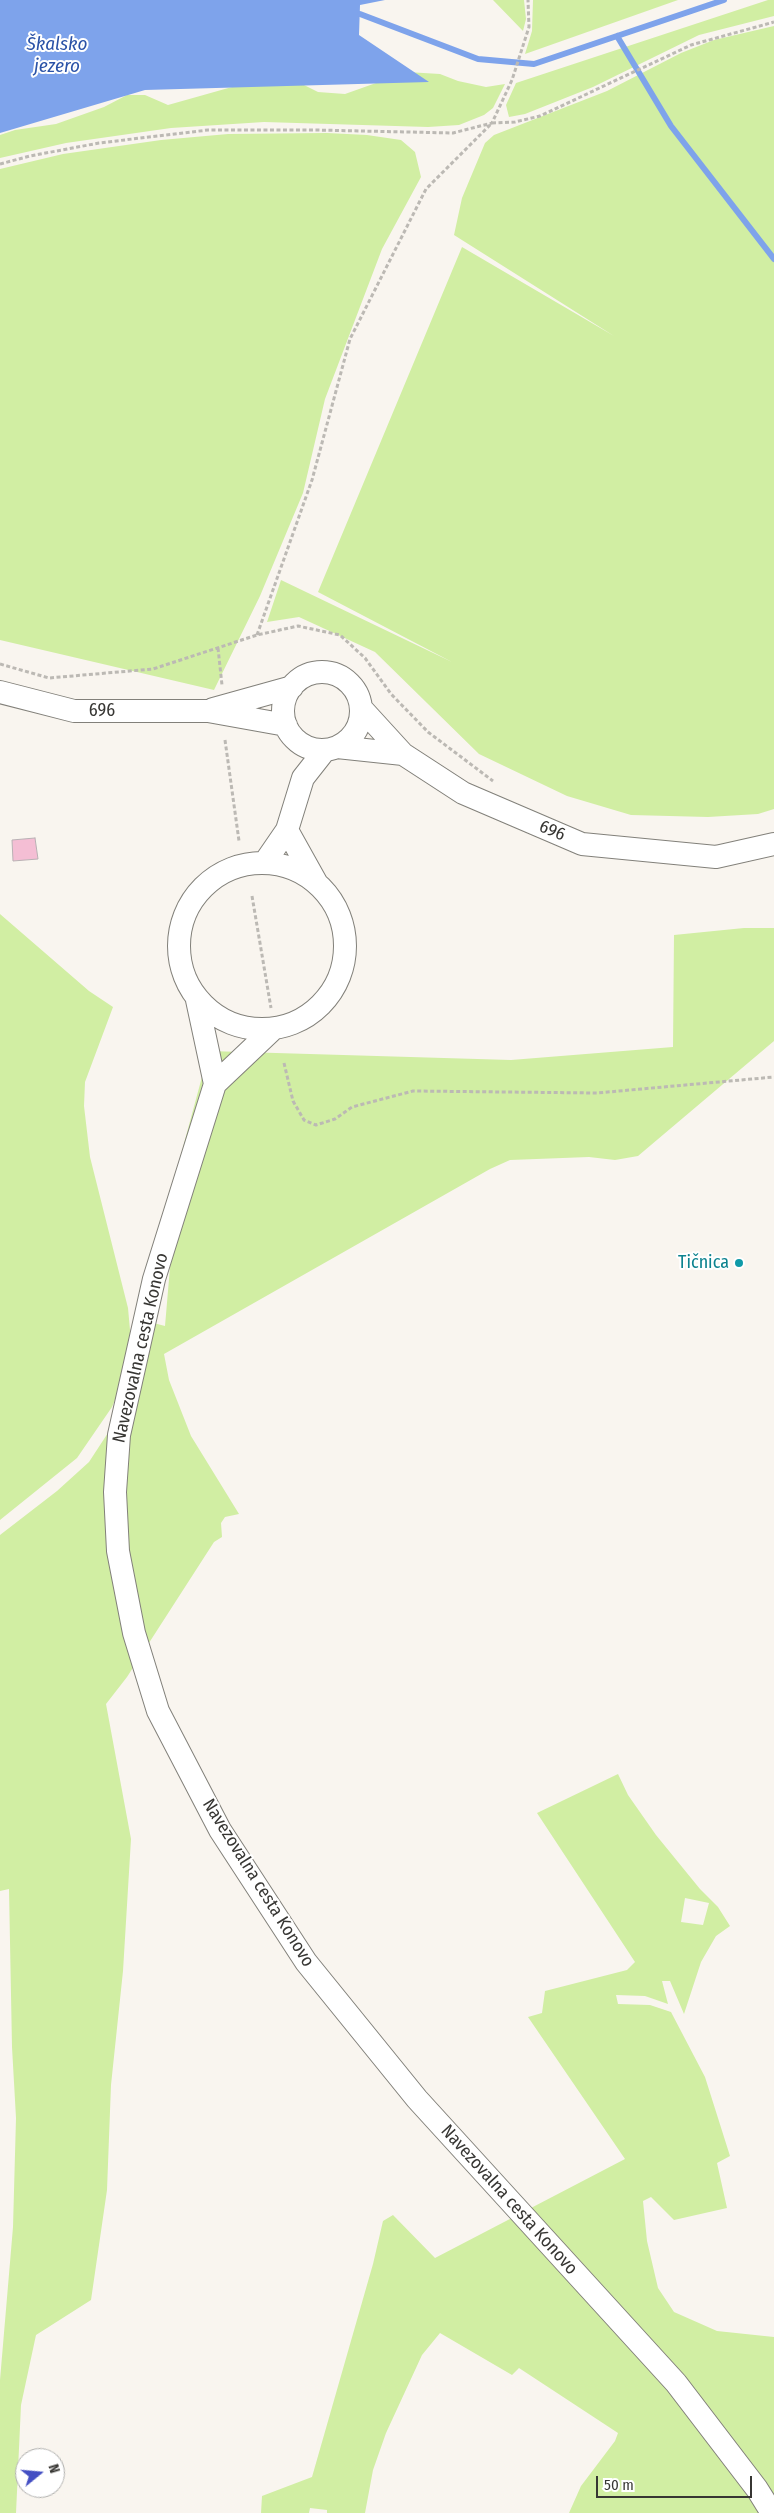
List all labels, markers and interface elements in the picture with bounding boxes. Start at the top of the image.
water label: Škalsko jezero [27,34,87,78]
street label: 696 [89,700,115,722]
street label: 696 [536,816,568,846]
street label: Navezovalna cesta Konovo [109,1251,173,1445]
place label: Tičnica [678,1252,729,1274]
marker: Tičnica [733,1257,745,1269]
street label: Navezovalna cesta Konovo [197,1795,319,1971]
street label: Navezovalna cesta Konovo [436,2121,582,2279]
north arrow [15,2448,65,2498]
text: N [45,2462,63,2475]
scale bar [599,2466,755,2498]
text: 50 m [604,2476,634,2494]

